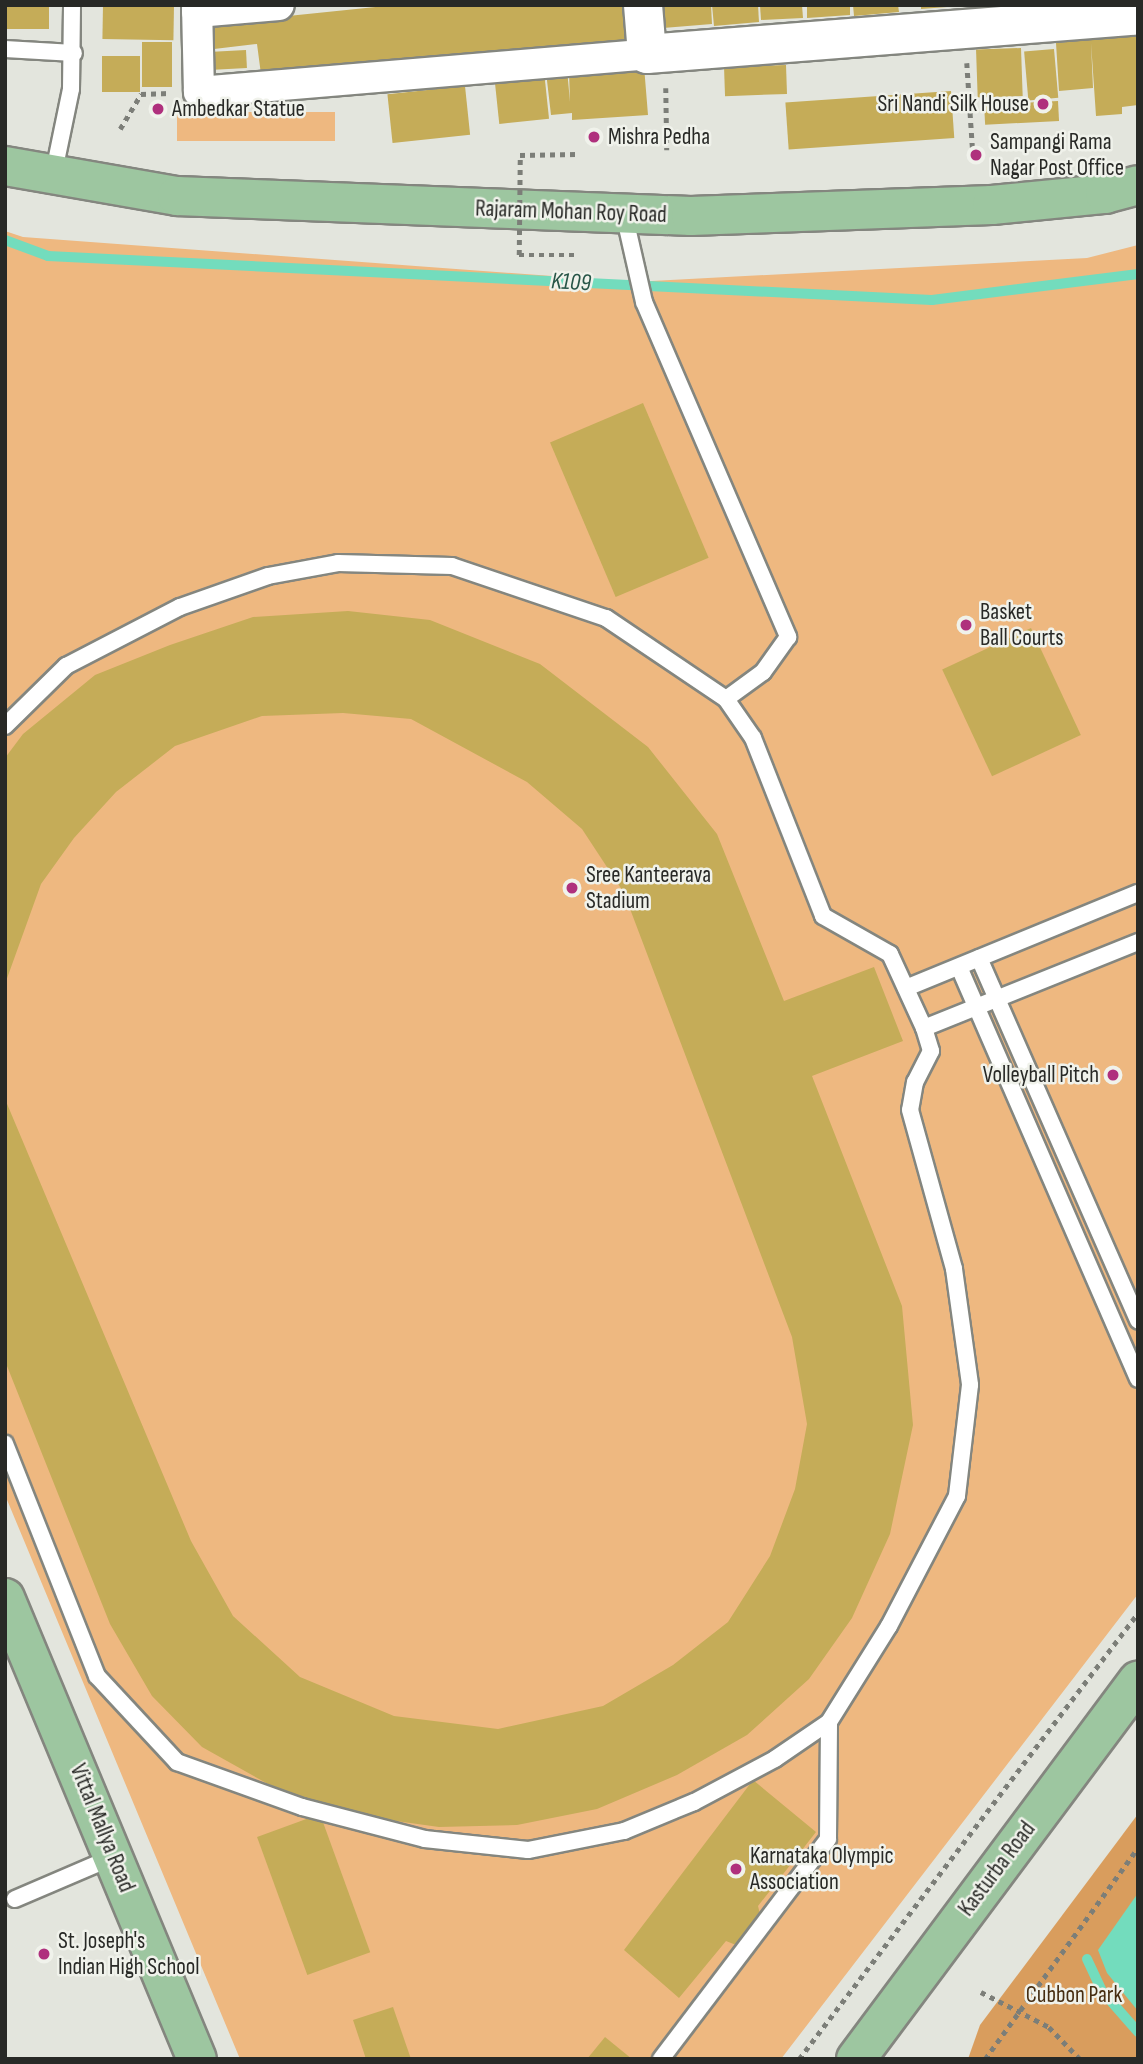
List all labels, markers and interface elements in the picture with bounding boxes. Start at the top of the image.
place label: Sri Nandi Silk House [877,90,1029,118]
place label: Ambedkar Statue [172,95,305,123]
marker: Sri Nandi Silk House [1035,96,1051,112]
marker: Ambedkar Statue [150,101,166,117]
place label: Mishra Pedha [608,123,710,151]
place label: Sampangi Rama Nagar Post Office [990,128,1124,182]
marker: Mishra Pedha [586,129,602,145]
marker: Sampangi Rama Nagar Post Office [968,147,984,163]
street label: Rajaram Mohan Roy Road [475,195,667,229]
water label: K109 [550,267,592,297]
place label: Basket Ball Courts [980,598,1063,652]
marker: Basket Ball Courts [958,617,974,633]
place label: Sree Kanteerava Stadium [586,861,711,915]
marker: Sree Kanteerava Stadium [564,880,580,896]
place label: Volleyball Pitch [983,1061,1099,1089]
marker: Volleyball Pitch [1105,1067,1121,1083]
street label: Vittal Mallya Road [64,1760,140,1896]
street label: Kasturba Road [953,1816,1041,1922]
place label: Karnataka Olympic Association [750,1842,894,1896]
marker: Karnataka Olympic Association [728,1861,744,1877]
place label: St. Joseph's Indian High School [58,1927,200,1981]
marker: St. Joseph's Indian High School [36,1946,52,1962]
park label: Cubbon Park [1026,1981,1122,2009]

